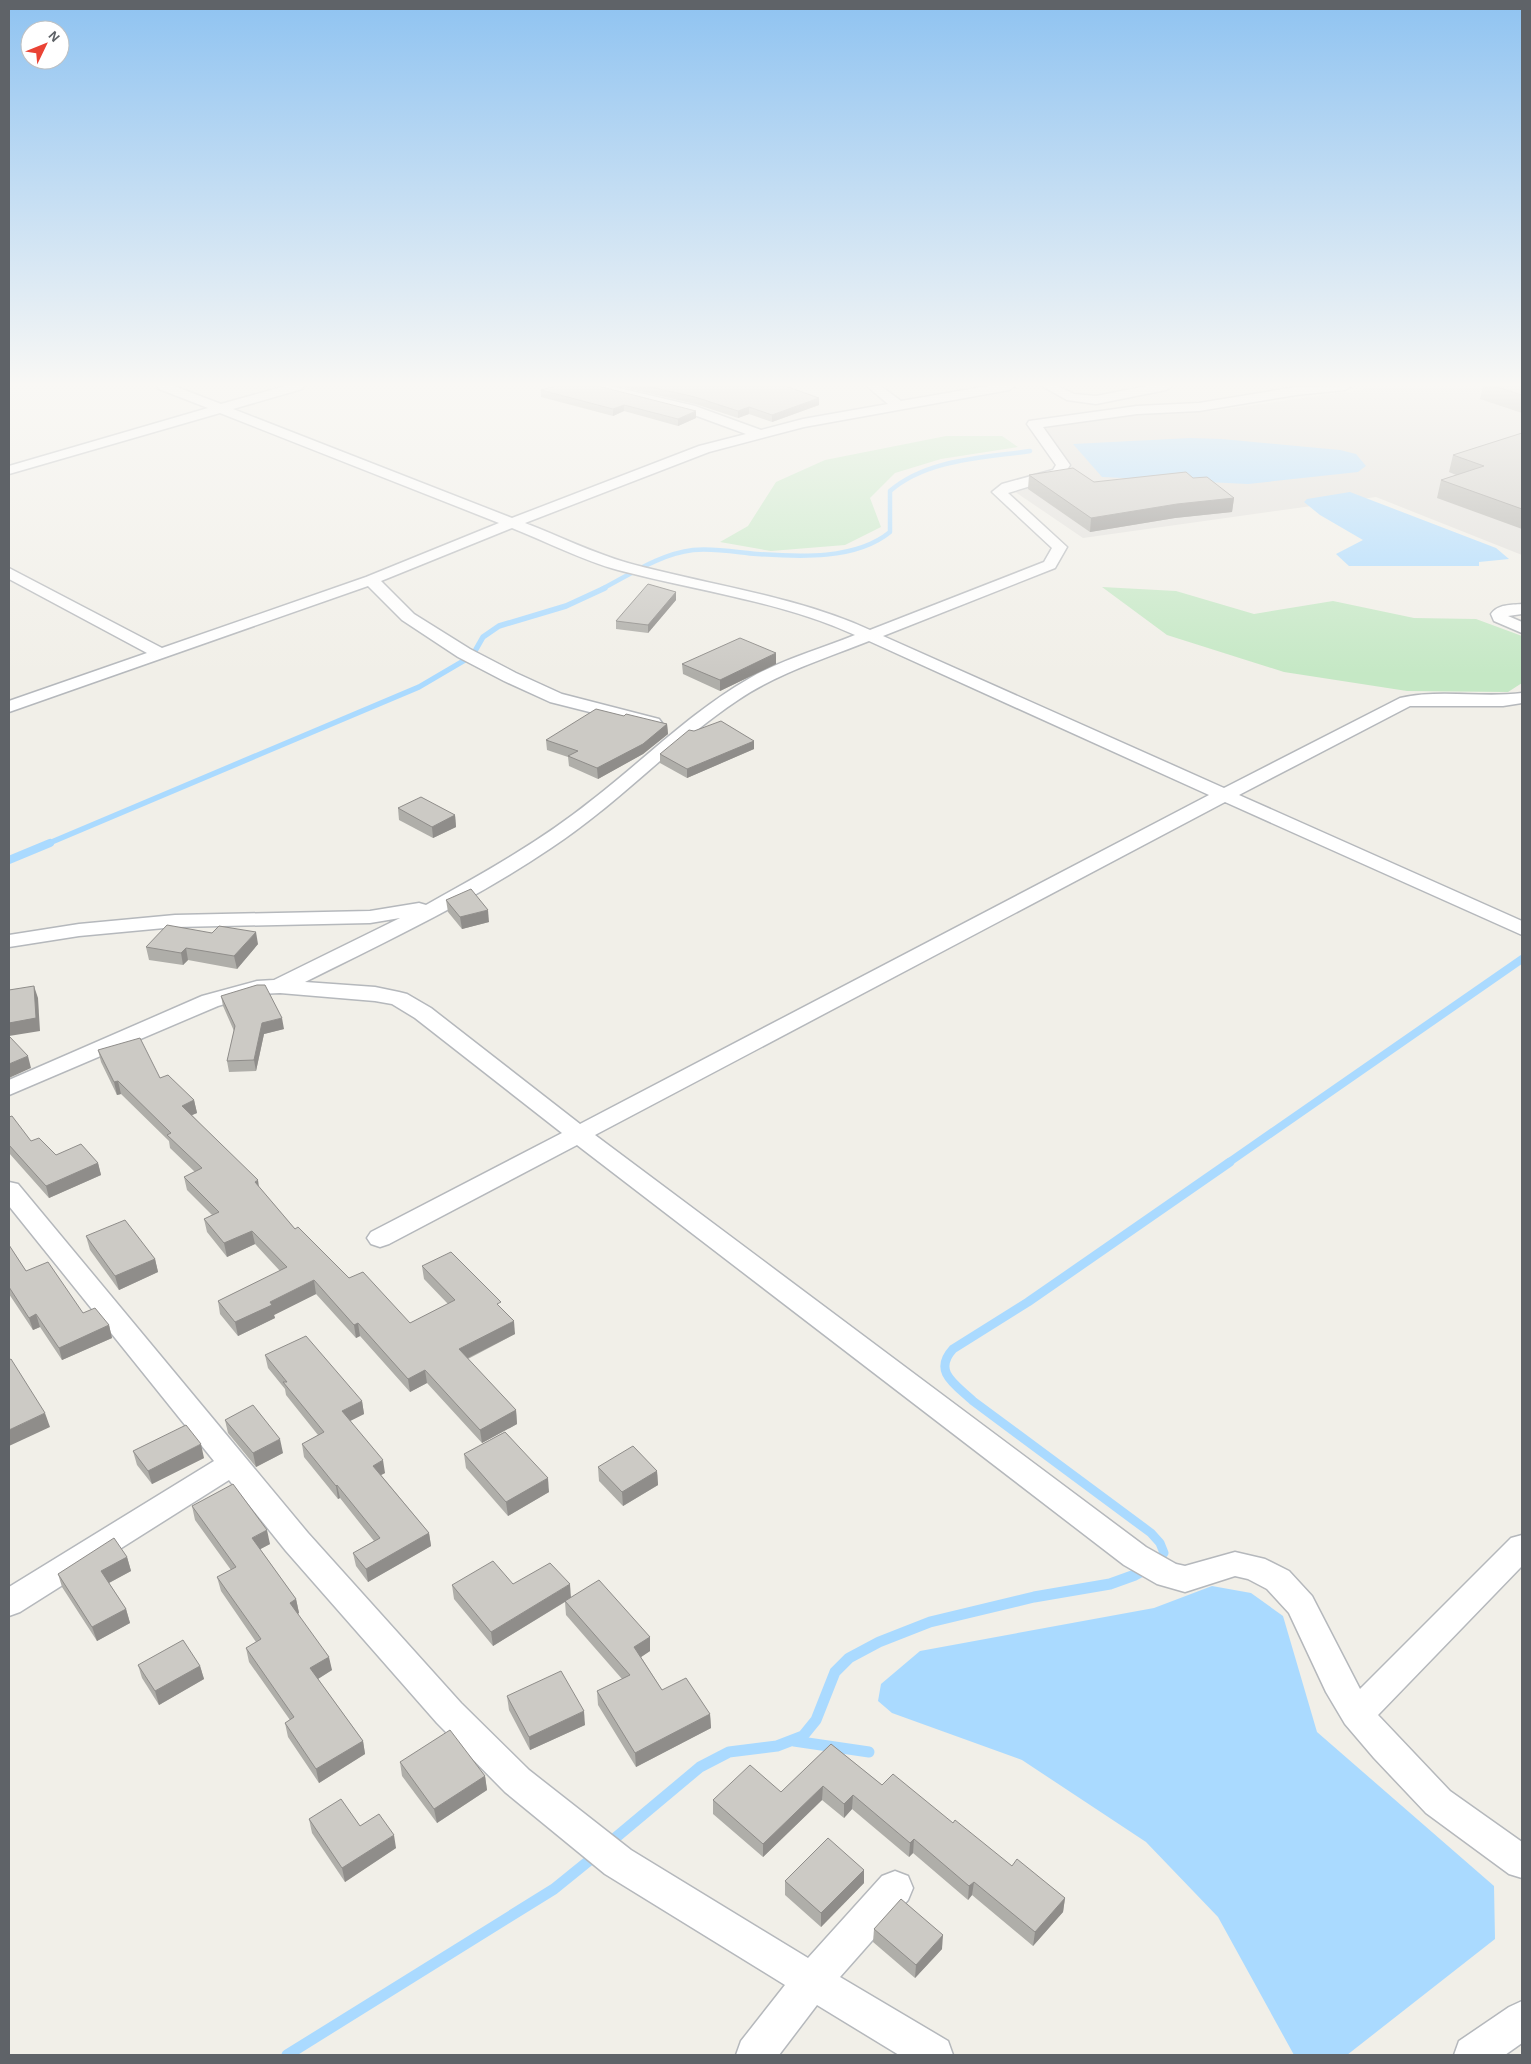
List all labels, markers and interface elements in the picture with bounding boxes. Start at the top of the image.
north arrow [20,20,70,70]
text: N [45,28,62,45]

